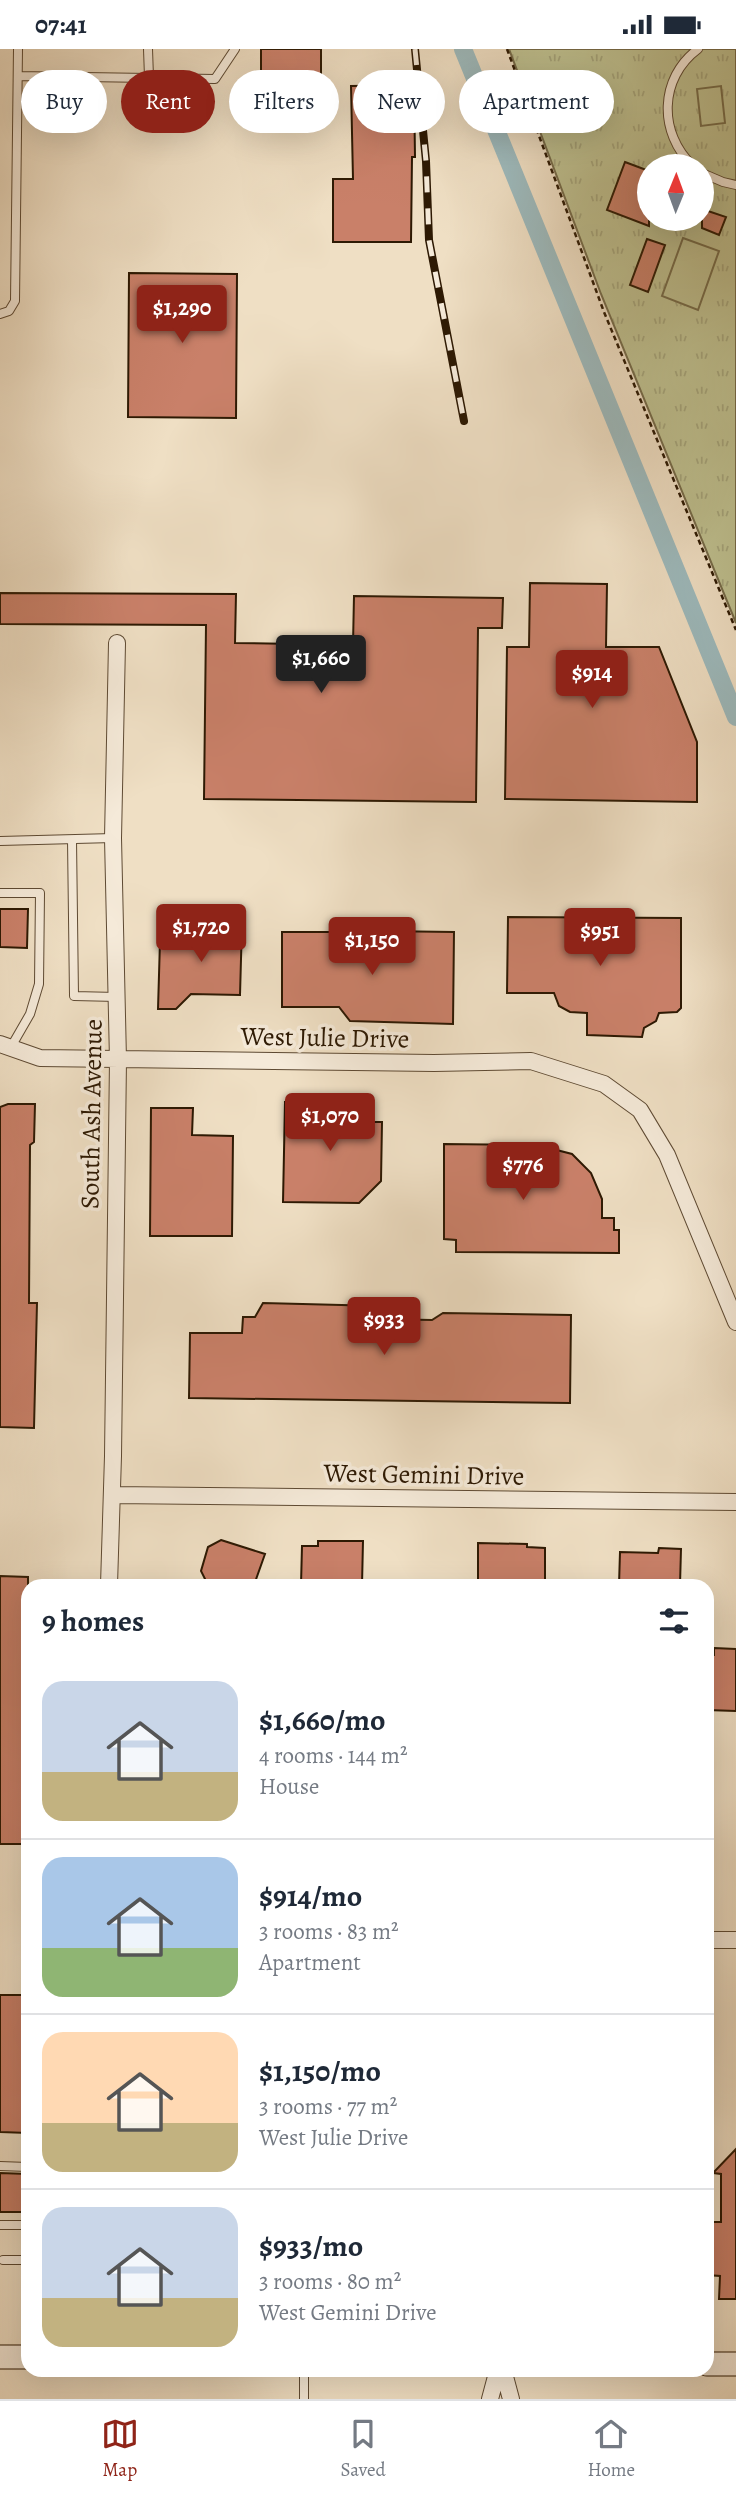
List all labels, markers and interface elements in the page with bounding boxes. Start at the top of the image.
text: 07:41 [35,7,87,42]
chip: Buy [21,70,107,133]
chip: Rent [121,70,215,133]
chip: Filters [229,70,339,133]
chip: New [353,70,445,133]
chip: Apartment [459,70,614,133]
north arrow [637,154,714,231]
map controls [637,154,714,231]
pin: $1,290 [125,285,239,345]
text: $1,290 [153,292,211,323]
pin: $1,660 [264,635,378,695]
text: $1,660 [292,642,350,673]
pin: $914 [551,651,633,710]
text: $914 [572,657,612,688]
pin: $1,720 [144,905,258,964]
pin: $951 [559,909,641,968]
text: $1,720 [172,911,230,942]
text: $951 [580,915,620,946]
pin: $1,150 [315,918,429,977]
text: $1,150 [345,924,399,955]
street label: South Ash Avenue [72,1019,111,1209]
street label: West Julie Drive [239,1019,410,1056]
pin: $1,070 [273,1093,387,1153]
text: $1,070 [301,1100,359,1131]
pin: $776 [482,1143,564,1202]
text: $776 [502,1149,544,1180]
pin: $933 [343,1297,425,1357]
text: $933 [363,1304,405,1335]
street label: West Gemini Drive [322,1455,525,1494]
text: 9 homes [42,1601,144,1641]
icon: filters [655,1602,693,1640]
text: $1,660/mo [259,1700,385,1740]
icon: home [98,1709,182,1793]
text: 4 rooms · 144 m² [259,1740,407,1771]
text: House [259,1771,319,1802]
text: $914/mo [259,1876,362,1916]
icon: home [98,1885,182,1969]
text: 3 rooms · 83 m² [259,1916,399,1947]
text: Apartment [259,1947,361,1978]
text: $1,150/mo [259,2051,381,2091]
icon: home [98,2060,182,2144]
text: 3 rooms · 77 m² [259,2091,397,2122]
text: West Julie Drive [259,2122,408,2153]
text: $933/mo [259,2226,363,2266]
icon: home [98,2235,182,2319]
text: 3 rooms · 80 m² [259,2266,401,2297]
text: West Gemini Drive [259,2297,437,2328]
tab: Map [101,2415,139,2483]
tab: Saved [341,2415,386,2483]
tab: Home [587,2415,635,2483]

